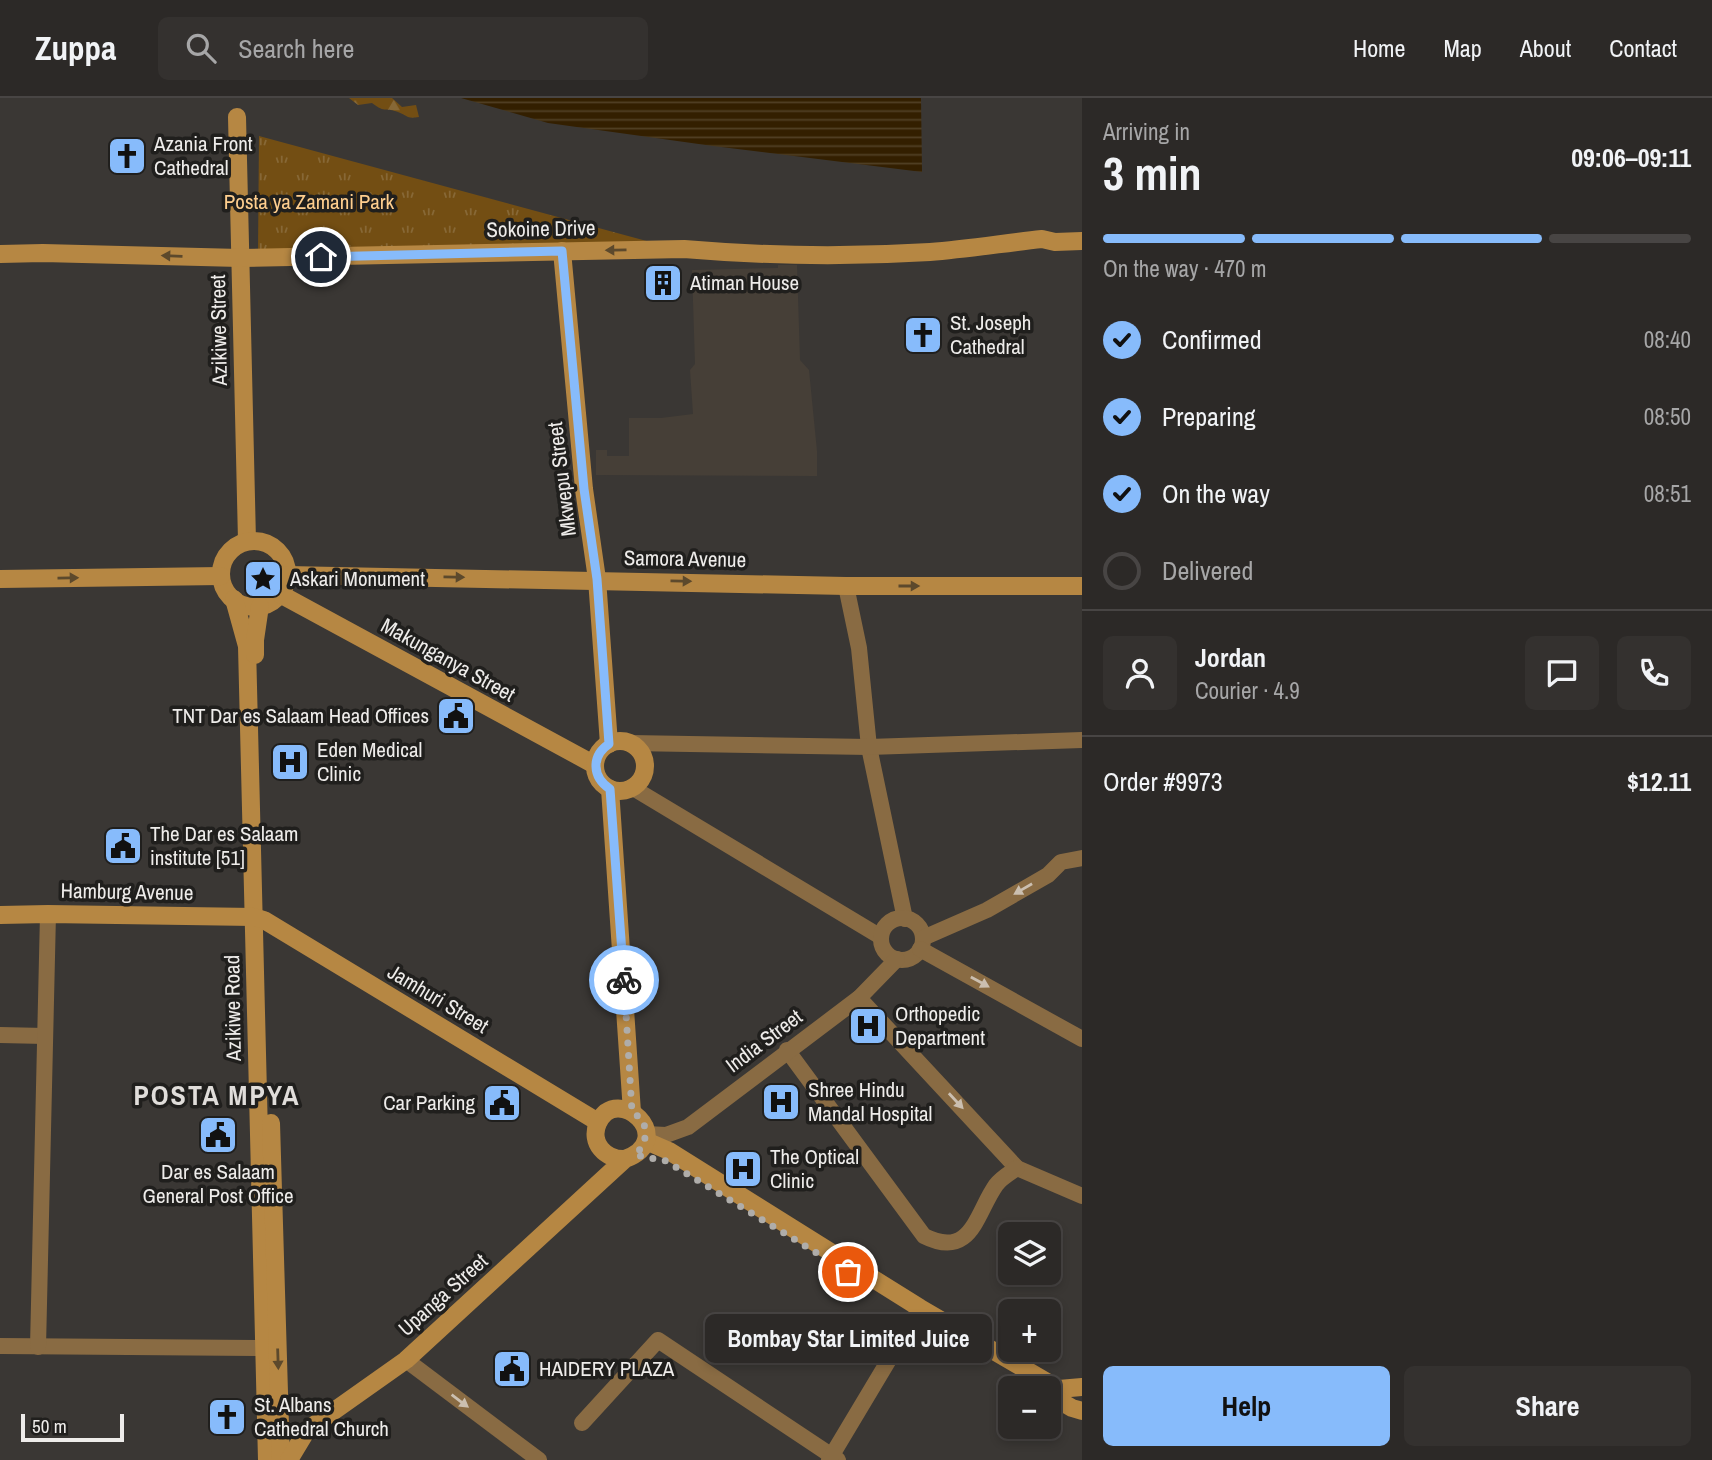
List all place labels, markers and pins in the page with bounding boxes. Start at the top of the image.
place label: Azania Front Cathedral [153,129,253,182]
church icon: Azania Front Cathedral [106,135,148,177]
pin [291,227,351,287]
building icon: Atiman House [642,262,684,304]
place label: Atiman House [689,268,799,297]
place label: St. Joseph Cathedral [950,308,1031,361]
church icon: St. Joseph Cathedral [902,314,944,356]
place icon: Askari Monument [242,558,284,600]
place label: Askari Monument [289,564,425,593]
public building icon: TNT Dar es Salaam Head Offices [435,695,477,737]
place label: TNT Dar es Salaam Head Offices [172,701,429,730]
place label: Eden Medical Clinic [317,735,422,788]
hospital icon: Eden Medical Clinic [269,741,311,783]
place label: The Dar es Salaam institute [51] [150,819,298,872]
public building icon: The Dar es Salaam institute [51] [102,825,144,867]
place label: Orthopedic Department [895,999,985,1052]
hospital icon: Orthopedic Department [847,1005,889,1047]
place label: Shree Hindu Mandal Hospital [808,1075,932,1128]
hospital icon: Shree Hindu Mandal Hospital [760,1081,802,1123]
public building icon: Car Parking [481,1082,523,1124]
place label: Car Parking [383,1088,475,1117]
public building icon: Dar es Salaam General Post Office [197,1114,239,1156]
place label: The Optical Clinic [770,1142,859,1195]
hospital icon: The Optical Clinic [722,1148,764,1190]
place label: Dar es Salaam General Post Office [143,1157,293,1210]
pin [818,1242,878,1302]
callout: Bombay Star Limited Juice [704,1314,992,1363]
public building icon: HAIDERY PLAZA [491,1348,533,1390]
place label: HAIDERY PLAZA [539,1354,675,1383]
place label: St. Albans Cathedral Church [254,1390,389,1443]
church icon: St. Albans Cathedral Church [206,1396,248,1438]

